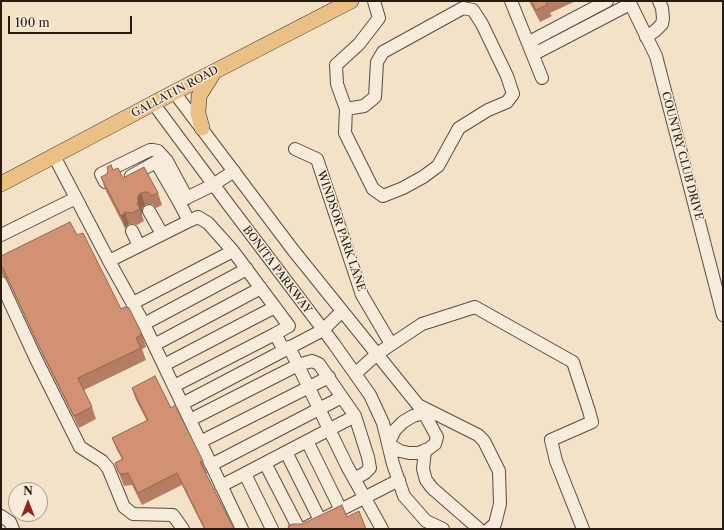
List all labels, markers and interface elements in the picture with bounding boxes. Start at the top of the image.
scale bar [10,8,134,34]
text: 100 m [15,15,50,30]
street label: GALLATIN ROAD [129,63,221,121]
street label: COUNTRY CLUB DRIVE [658,90,706,222]
street label: WINDSOR PARK LANE [314,169,368,293]
street label: BONITA PARKWAY [240,224,314,316]
north arrow [8,482,48,522]
text: N [23,484,33,498]

